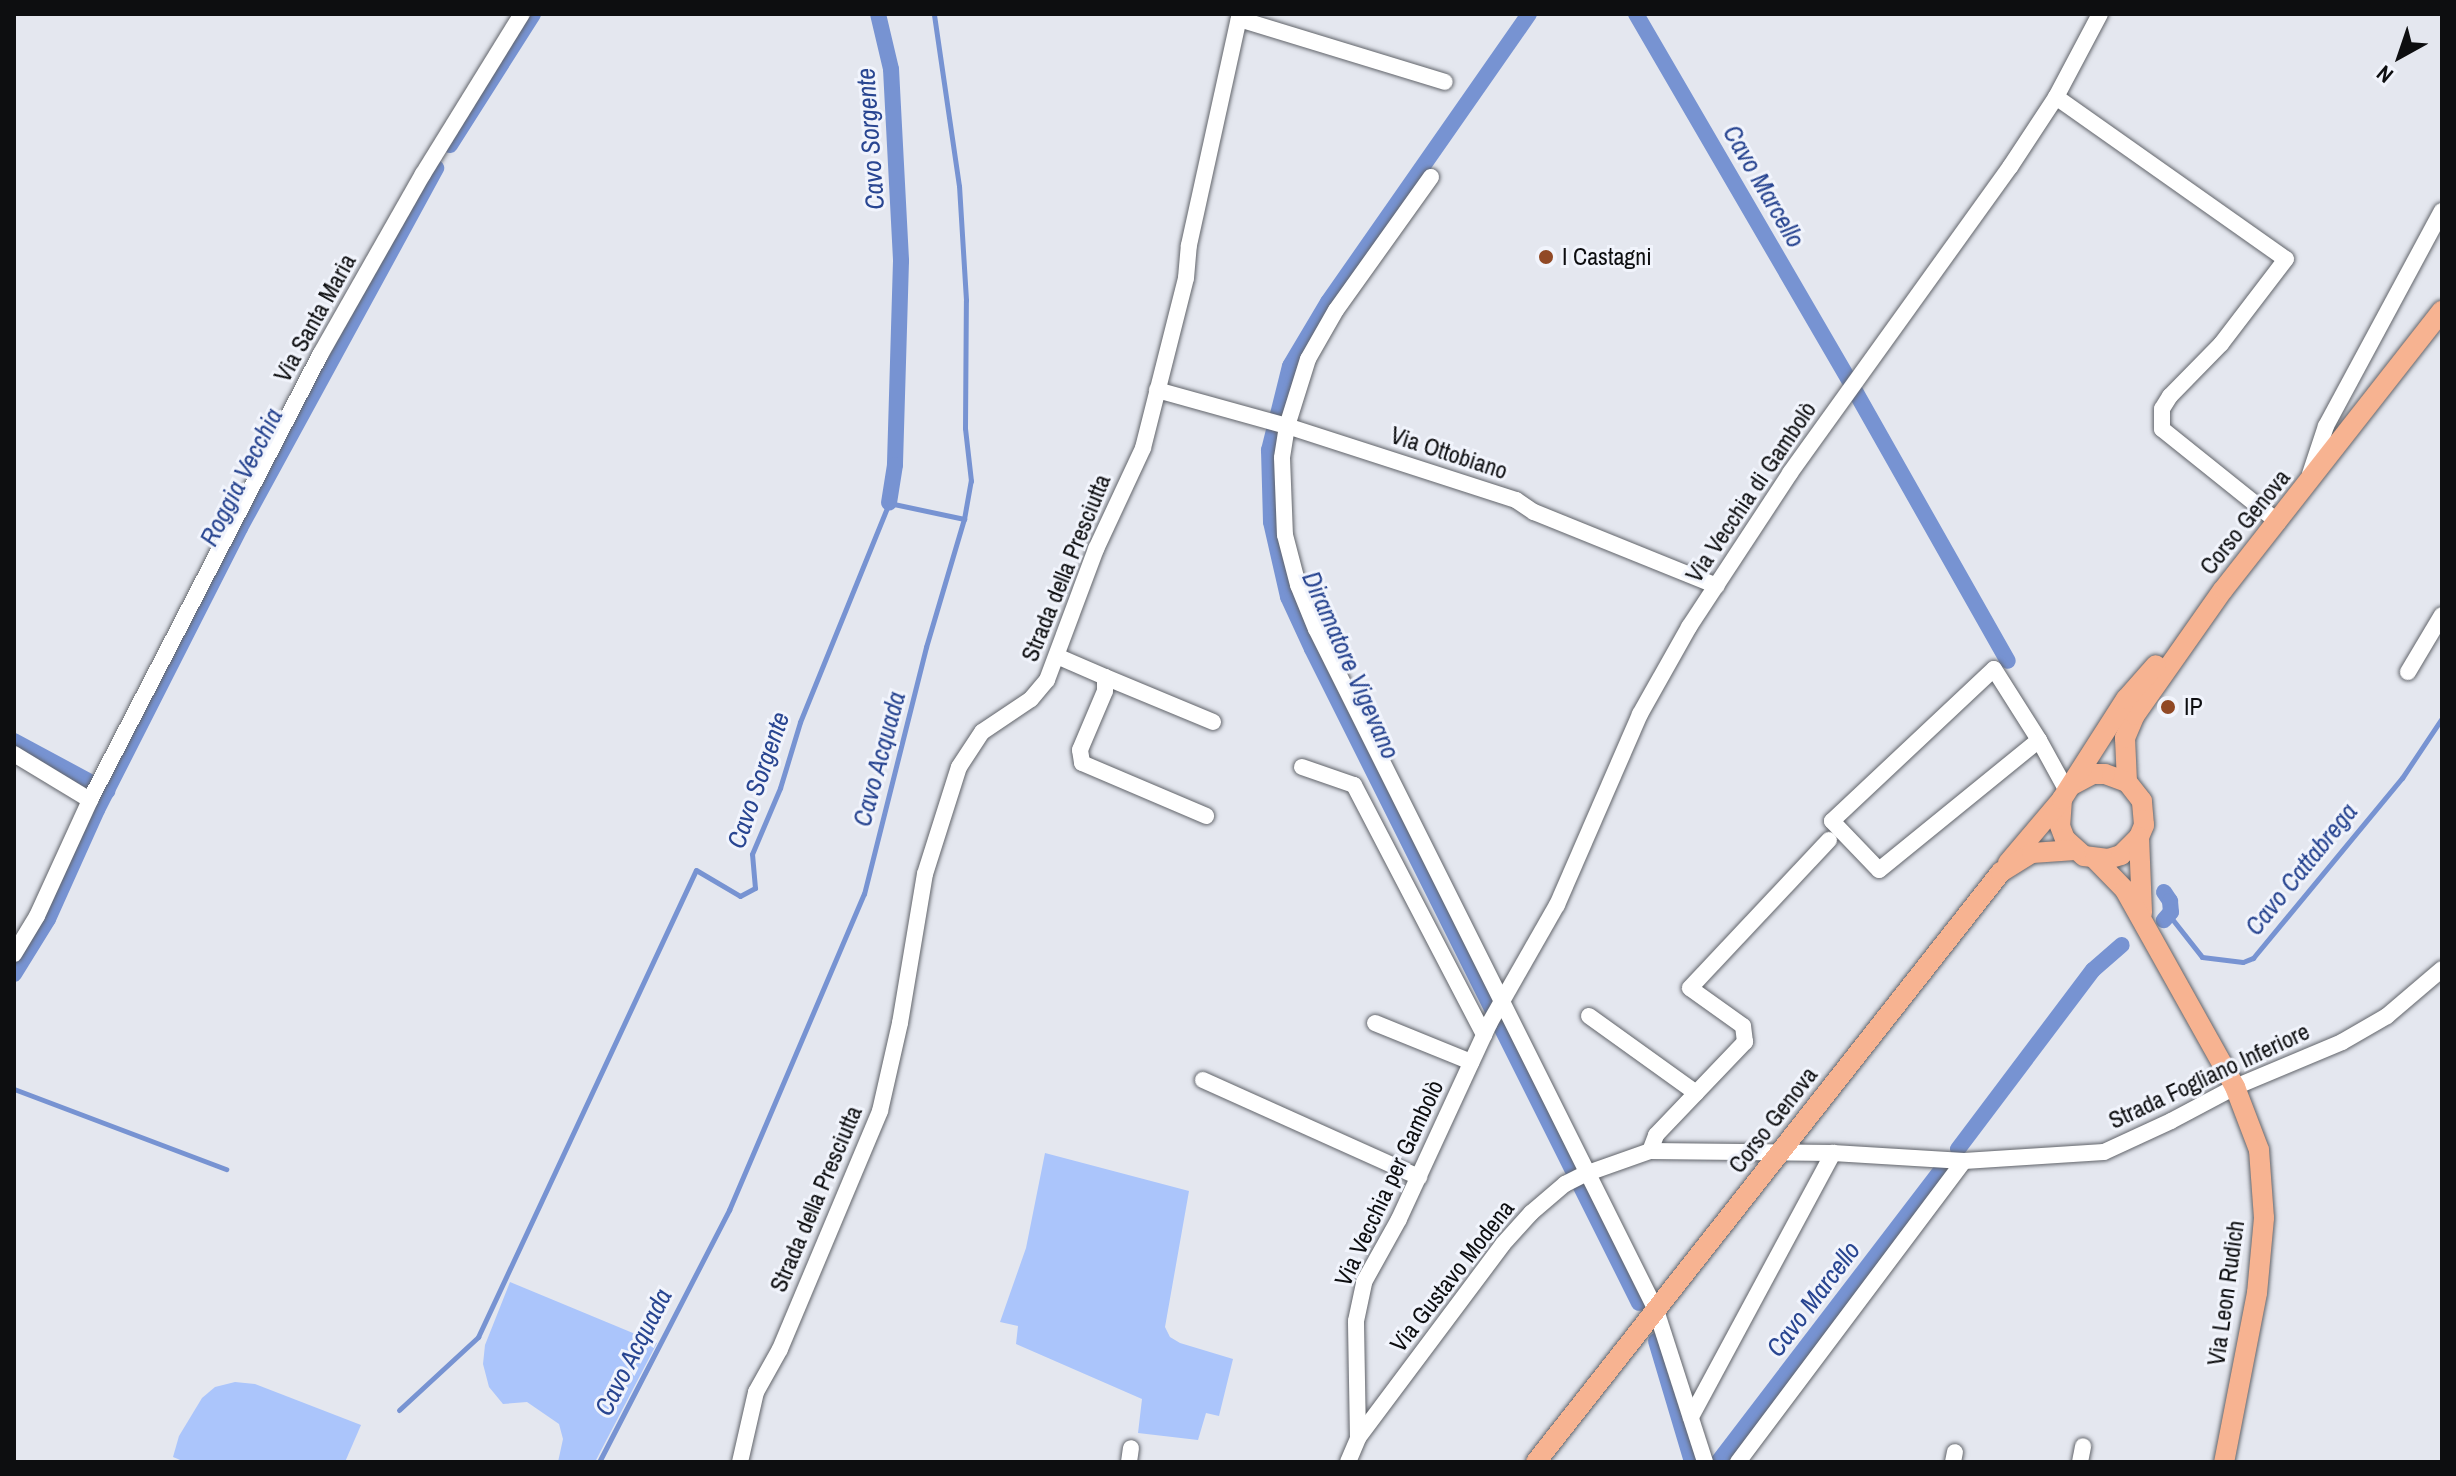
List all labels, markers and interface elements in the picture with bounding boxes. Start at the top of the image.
north arrow [2360,16,2440,96]
text: N [2370,59,2399,90]
water label: Cavo Sorgente [849,67,891,211]
water label: Cavo Marcello [1716,119,1812,253]
place label: I Castagni [1562,243,1652,271]
marker: I Castagni [1537,248,1555,266]
street label: Via Santa Maria [268,249,362,387]
street label: Via Vecchia di Gambolò [1680,396,1822,588]
water label: Roggia Vecchia [193,403,289,551]
street label: Via Ottobiano [1387,421,1511,485]
street label: Corso Genova [2194,464,2296,580]
street label: Strada della Presciutta [1015,470,1117,666]
water label: Diramatore Vigevano [1296,566,1406,764]
water label: Cavo Acquada [846,687,912,831]
place label: IP [2184,693,2203,721]
marker: IP [2159,698,2177,716]
water label: Cavo Sorgente [720,708,796,852]
water label: Cavo Cattabrega [2238,797,2364,941]
street label: Strada Fogliano Inferiore [2104,1017,2314,1135]
street label: Corso Genova [1723,1061,1823,1179]
street label: Via Vecchia per Gambolò [1329,1075,1449,1291]
street label: Strada della Presciutta [764,1102,868,1296]
street label: Via Gustavo Modena [1384,1194,1520,1358]
street label: Via Leon Rudich [2202,1219,2250,1367]
water label: Cavo Marcello [1760,1235,1866,1363]
water label: Cavo Acquada [587,1283,679,1421]

